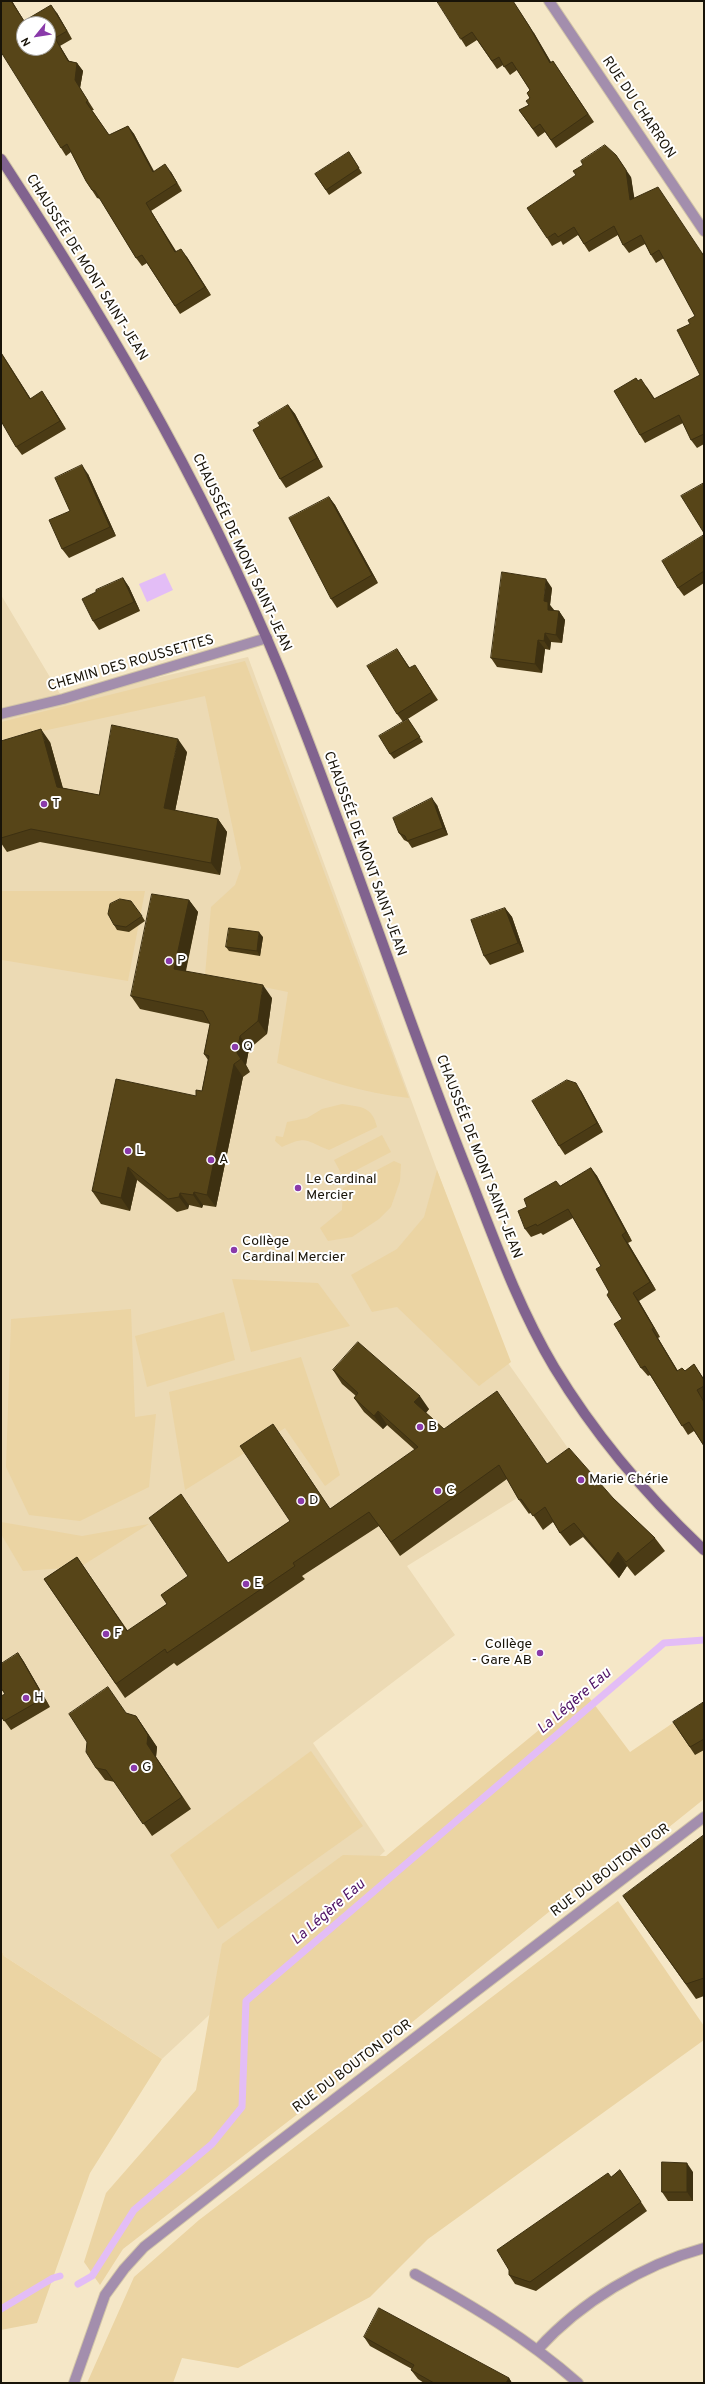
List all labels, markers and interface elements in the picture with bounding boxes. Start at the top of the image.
north arrow [16,16,56,56]
text: N [18,35,35,48]
street label: RUE DU CHARRON [598,54,678,162]
street label: CHAUSSÉE DE MONT SAINT-JEAN [21,172,151,364]
street label: CHAUSSÉE DE MONT SAINT-JEAN [188,451,294,655]
street label: CHEMIN DES ROUSSETTES [46,632,216,696]
street label: CHAUSSÉE DE MONT SAINT-JEAN [319,749,409,959]
place label: T [52,796,60,812]
marker: T [39,799,49,809]
place label: P [177,953,186,969]
marker: P [164,956,174,966]
place label: Q [243,1039,253,1055]
marker: Q [230,1042,240,1052]
street label: CHAUSSÉE DE MONT SAINT-JEAN [431,1053,525,1261]
place label: L [136,1143,144,1159]
marker: L [123,1146,133,1156]
place label: A [219,1152,229,1168]
marker: A [206,1155,216,1165]
place label: Le Cardinal Mercier [306,1172,377,1204]
marker: Le Cardinal Mercier [293,1183,303,1193]
place label: Collège Cardinal Mercier [242,1234,345,1266]
marker: Collège Cardinal Mercier [229,1245,239,1255]
place label: B [428,1419,437,1435]
marker: B [415,1422,425,1432]
place label: Marie Chérie [589,1472,668,1488]
marker: Marie Chérie [576,1475,586,1485]
place label: C [446,1483,455,1499]
marker: C [433,1486,443,1496]
place label: D [309,1493,319,1509]
marker: D [296,1496,306,1506]
place label: E [254,1576,262,1592]
marker: E [241,1579,251,1589]
place label: F [114,1626,122,1642]
marker: F [101,1629,111,1639]
place label: Collège - Gare AB [472,1637,532,1670]
marker: Collège - Gare AB [535,1648,545,1658]
water label: La Légère Eau [534,1665,616,1739]
place label: H [34,1690,44,1706]
marker: H [21,1693,31,1703]
place label: G [142,1760,152,1776]
marker: G [129,1763,139,1773]
street label: RUE DU BOUTON D'OR [548,1821,674,1921]
water label: La Légère Eau [288,1876,370,1950]
street label: RUE DU BOUTON D'OR [290,2017,416,2117]

